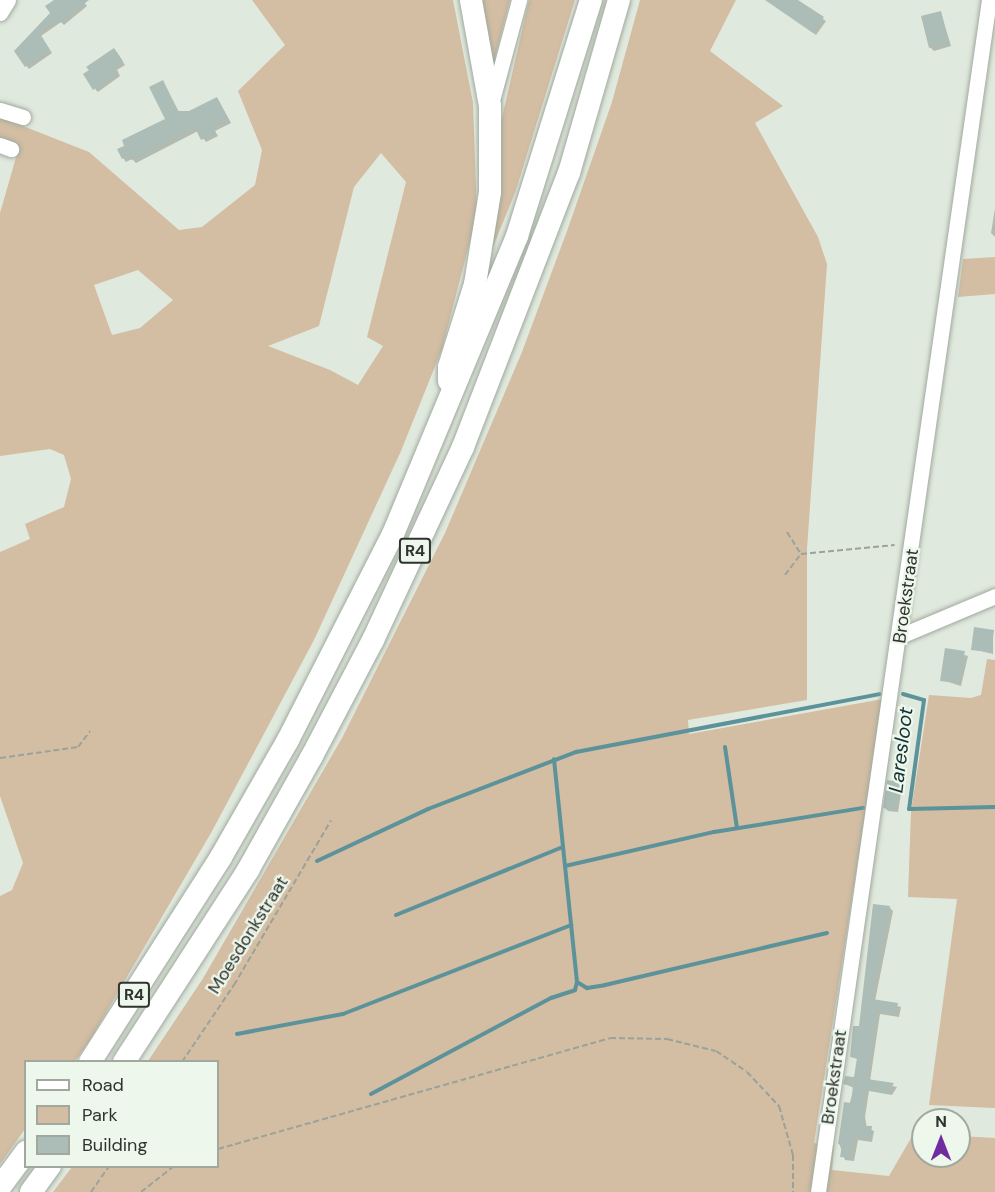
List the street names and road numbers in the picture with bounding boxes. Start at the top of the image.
road number: R4 [398,538,432,564]
street label: Broekstraat [889,547,923,645]
street label: Moesdonkstraat [203,872,293,998]
road number: R4 [118,982,150,1008]
street label: Broekstraat [817,1028,851,1126]

